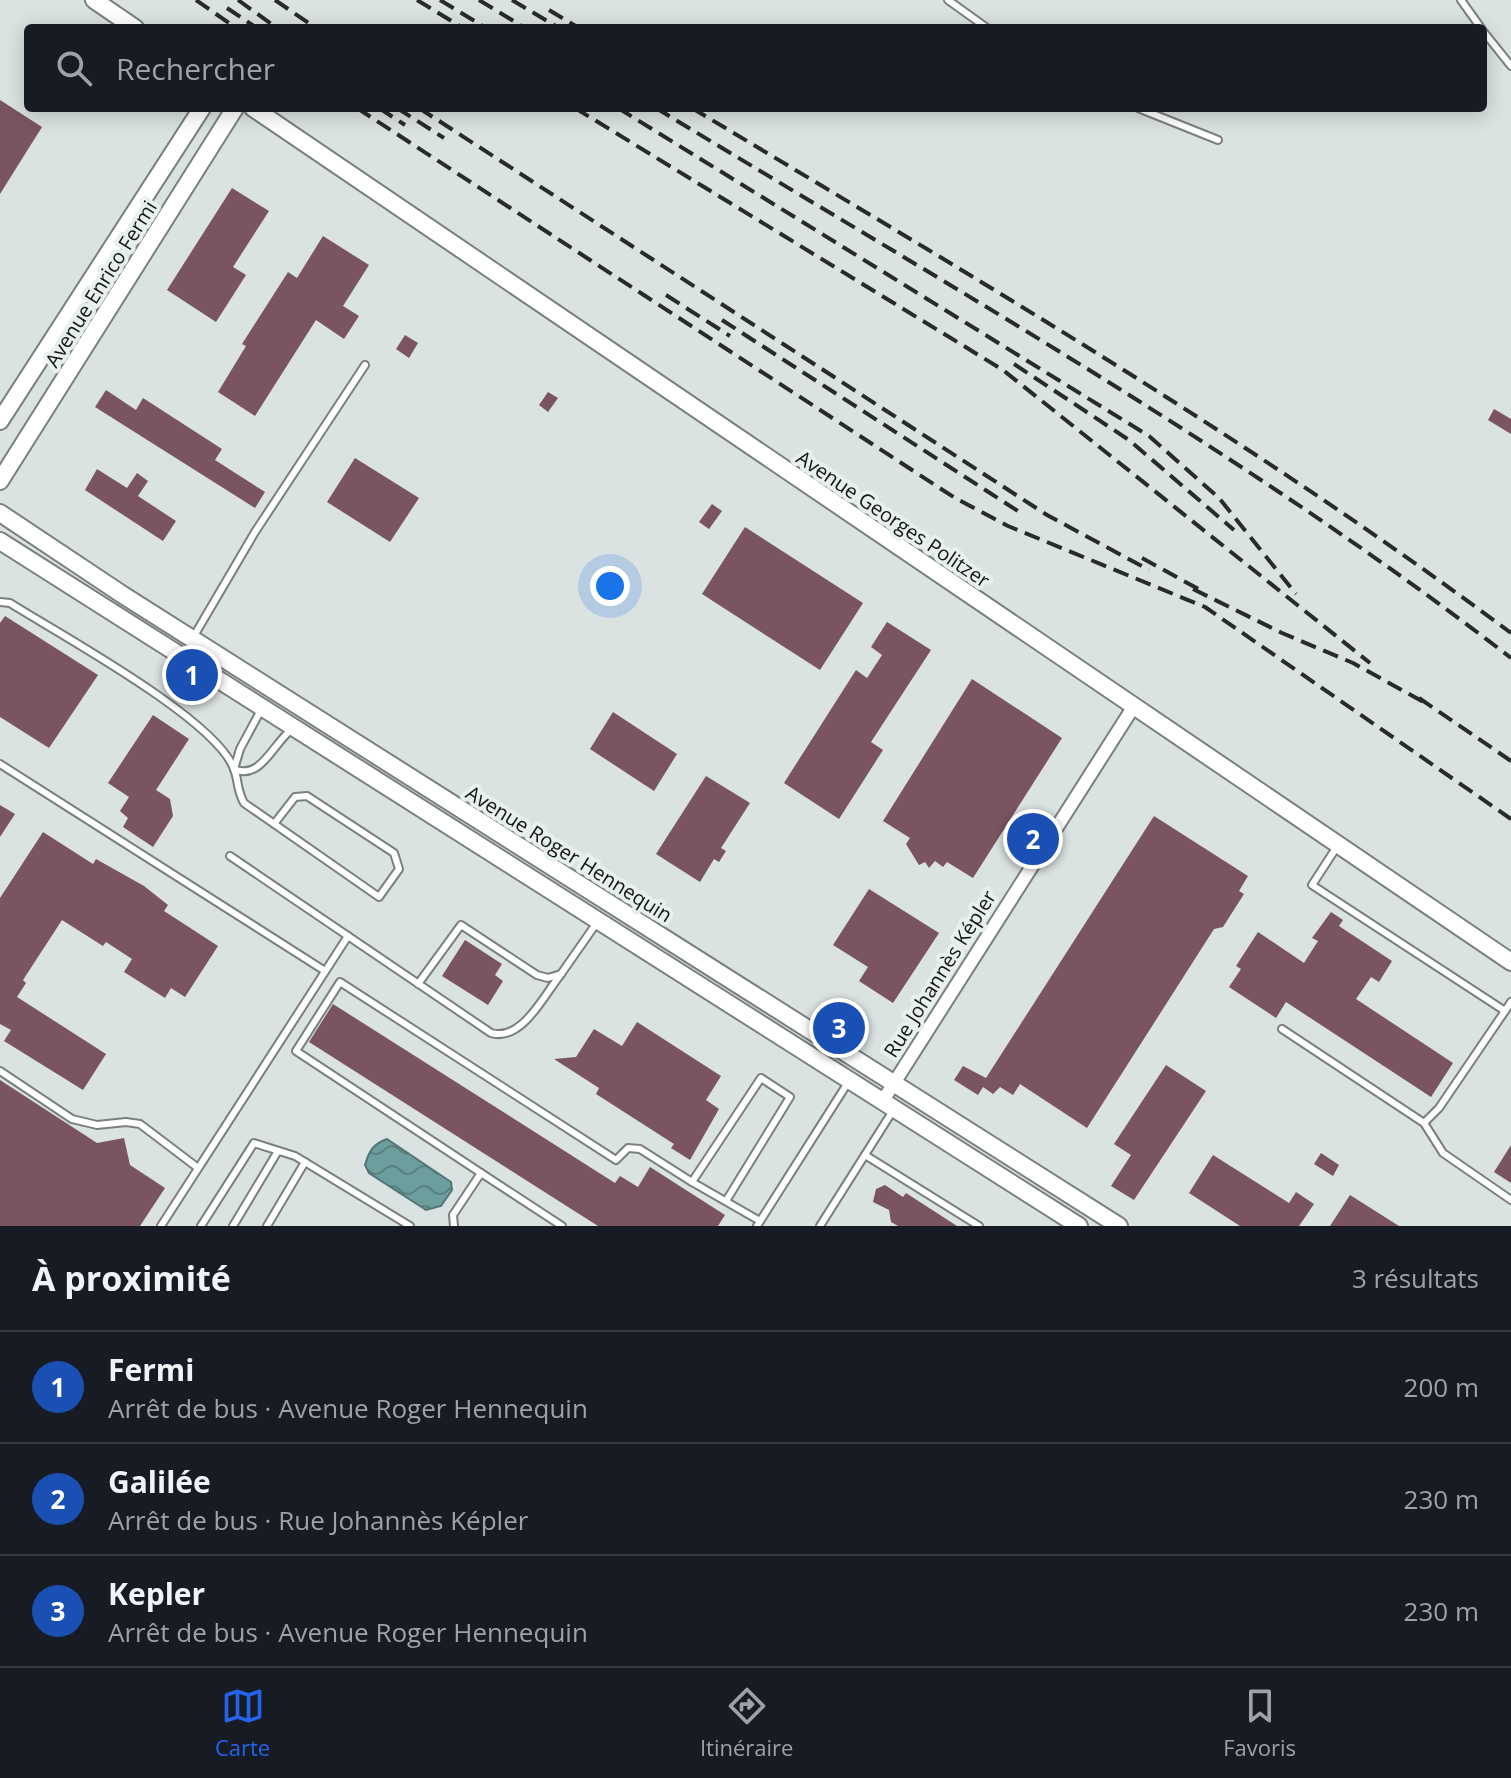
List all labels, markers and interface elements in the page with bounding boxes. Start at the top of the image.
search box [24,24,1487,112]
icon: search [52,46,96,90]
text: Rechercher [116,48,275,89]
street label: Avenue Enrico Fermi [38,195,163,372]
street label: Avenue Georges Politzer [791,444,995,593]
your location [590,566,630,606]
pin: 1 [166,645,218,705]
street label: Avenue Roger Hennequin [461,779,677,928]
pin: 2 [1007,809,1059,869]
street label: Rue Johannès Képler [877,885,1002,1063]
pin: 3 [813,998,865,1058]
text: À proximité [32,1255,231,1301]
text: 3 résultats [1352,1260,1479,1296]
text: Fermi [108,1349,194,1390]
text: 1 [51,1369,65,1405]
text: 200 m [1404,1369,1479,1405]
text: Arrêt de bus · Avenue Roger Hennequin [108,1390,588,1426]
text: Galilée [108,1461,211,1502]
text: 2 [51,1481,65,1517]
text: 230 m [1404,1481,1479,1517]
text: Arrêt de bus · Rue Johannès Képler [108,1502,528,1538]
text: Kepler [108,1573,205,1614]
text: 3 [51,1593,65,1629]
text: 230 m [1404,1593,1479,1629]
text: Arrêt de bus · Avenue Roger Hennequin [108,1614,588,1650]
tab: Carte [215,1684,270,1762]
tab: Itinéraire [700,1684,793,1762]
tab: Favoris [1223,1684,1296,1762]

